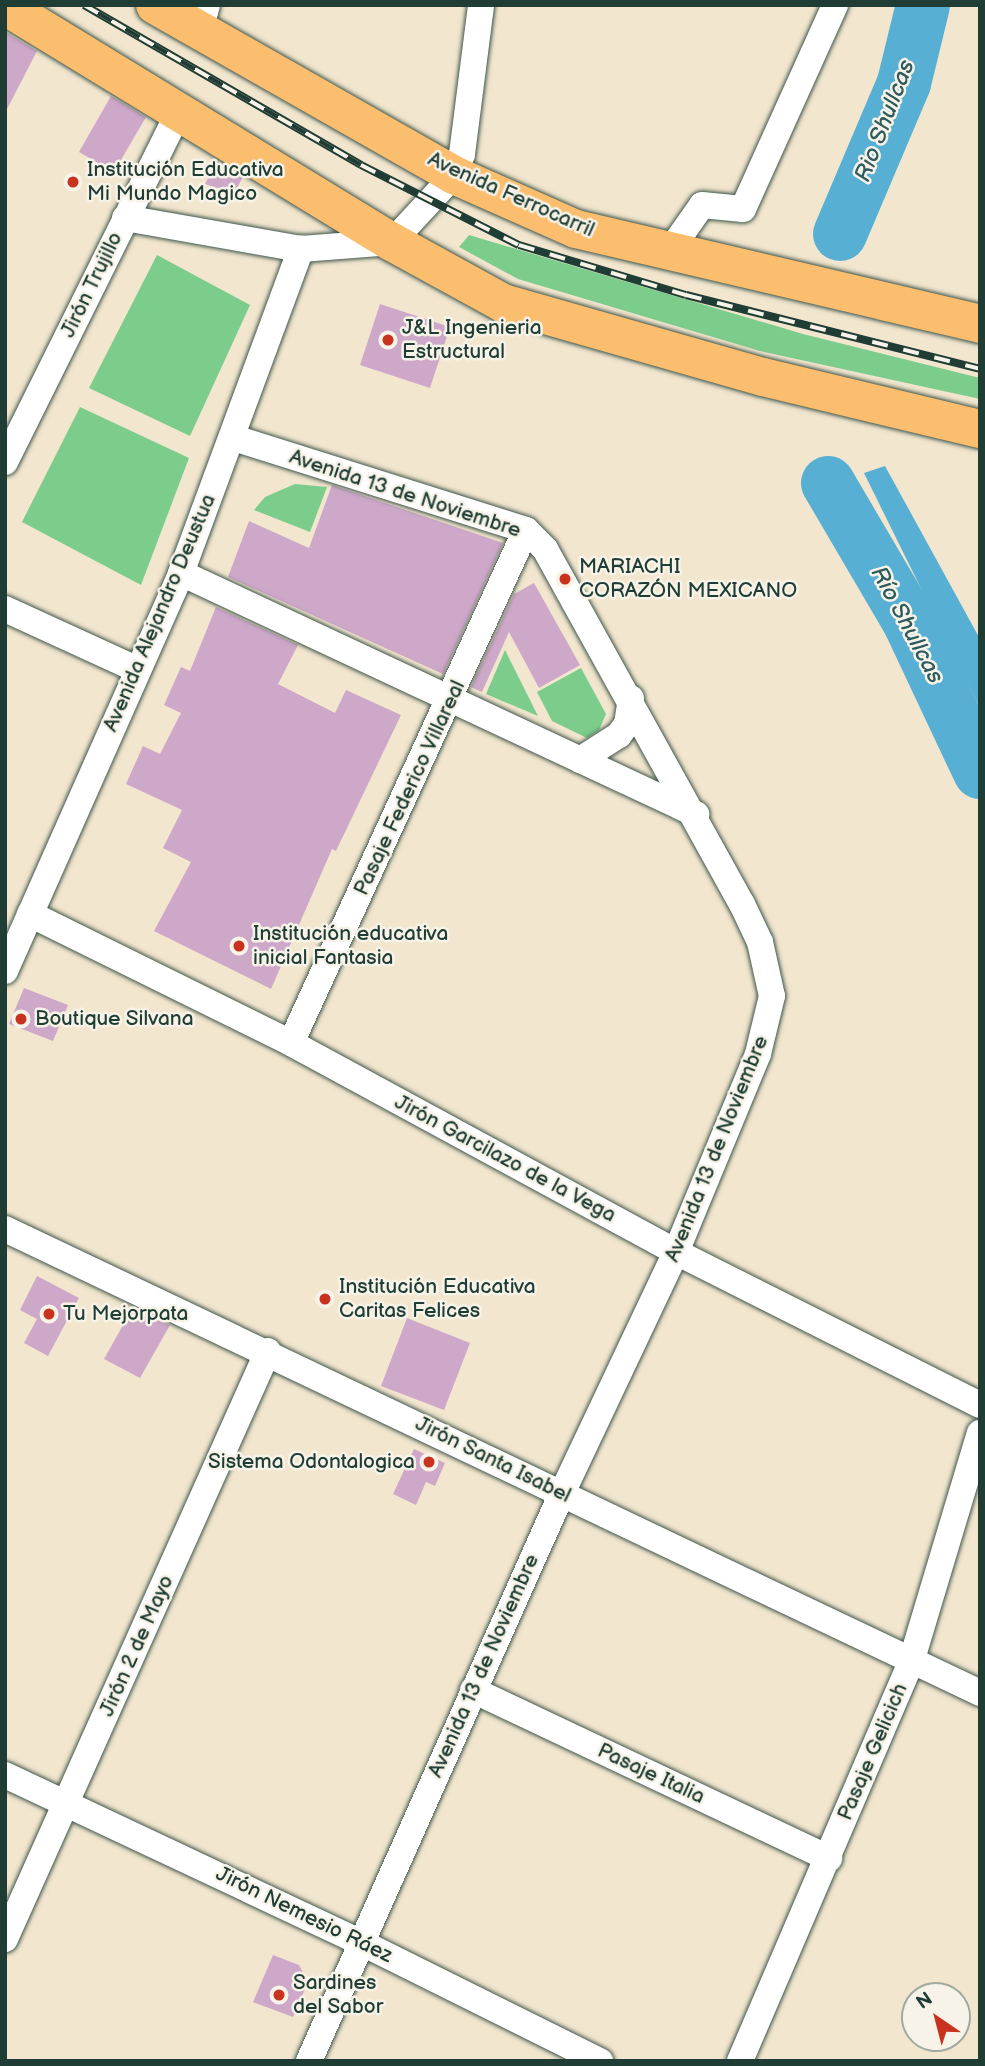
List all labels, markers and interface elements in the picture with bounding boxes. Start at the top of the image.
water label: Rio Shullcas [849,56,921,186]
street label: Avenida Ferrocarril [424,147,598,243]
place label: Institución Educativa Mi Mundo Magico [87,157,284,207]
marker: Institución Educativa Mi Mundo Magico [65,174,81,190]
street label: Jirón Trujillo [56,228,128,342]
place label: J&L Ingenieria Estructural [402,315,542,365]
marker: J&L Ingenieria Estructural [380,332,396,348]
street label: Avenida 13 de Noviembre [286,445,524,543]
street label: Avenida Alejandro Deustua [98,490,222,736]
place label: MARIACHI CORAZÓN MEXICANO [579,554,797,604]
water label: Río Shullcas [865,562,949,688]
marker: MARIACHI CORAZÓN MEXICANO [557,571,573,587]
street label: Pasaje Federico Villareal [349,676,471,900]
place label: Institución educativa inicial Fantasia [253,921,448,971]
marker: Institución educativa inicial Fantasia [231,938,247,954]
place label: Boutique Silvana [35,1006,194,1032]
marker: Boutique Silvana [13,1011,29,1027]
street label: Avenida 13 de Noviembre [660,1032,774,1266]
street label: Jirón Garcilazo de la Vega [390,1090,620,1228]
place label: Institución Educativa Caritas Felices [339,1274,536,1324]
marker: Institución Educativa Caritas Felices [317,1291,333,1307]
place label: Tu Mejorpata [63,1301,188,1327]
marker: Tu Mejorpata [41,1306,57,1322]
street label: Jirón Santa Isabel [411,1411,575,1509]
place label: Sistema Odontalogica [208,1449,415,1475]
marker: Sistema Odontalogica [421,1454,437,1470]
street label: Avenida 13 de Noviembre [423,1550,545,1782]
street label: Jirón 2 de Mayo [95,1571,179,1721]
street label: Pasaje Gelicich [833,1680,913,1824]
street label: Pasaje Italia [593,1738,709,1810]
street label: Jirón Nemesio Ráez [212,1861,396,1969]
place label: Sardines del Sabor [293,1970,384,2020]
north arrow [901,1982,971,2052]
marker: Sardines del Sabor [271,1987,287,2003]
text: N [912,1988,937,2015]

